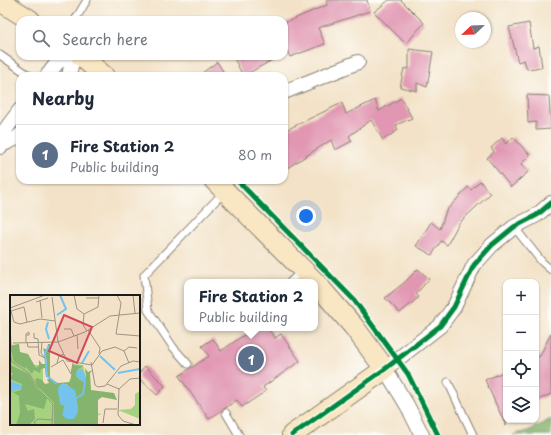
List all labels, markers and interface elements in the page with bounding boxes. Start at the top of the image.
north arrow [455,12,491,48]
search box [16,16,288,60]
icon: search [30,27,52,49]
text: Search here [62,27,148,50]
text: Nearby [32,85,94,111]
text: Fire Station 2 [70,134,174,157]
text: 1 [42,145,48,164]
text: 80 m [238,145,272,164]
text: Public building [70,157,159,176]
your location [296,206,316,226]
popup [184,279,318,331]
map controls [503,279,539,423]
button: + [503,279,539,315]
text: Fire Station 2 [199,284,303,307]
inset map [10,295,140,425]
text: Public building [199,307,288,326]
button: − [503,315,539,351]
pin: 1 [238,344,264,374]
button: locate [503,351,539,387]
button: layers [503,387,539,423]

